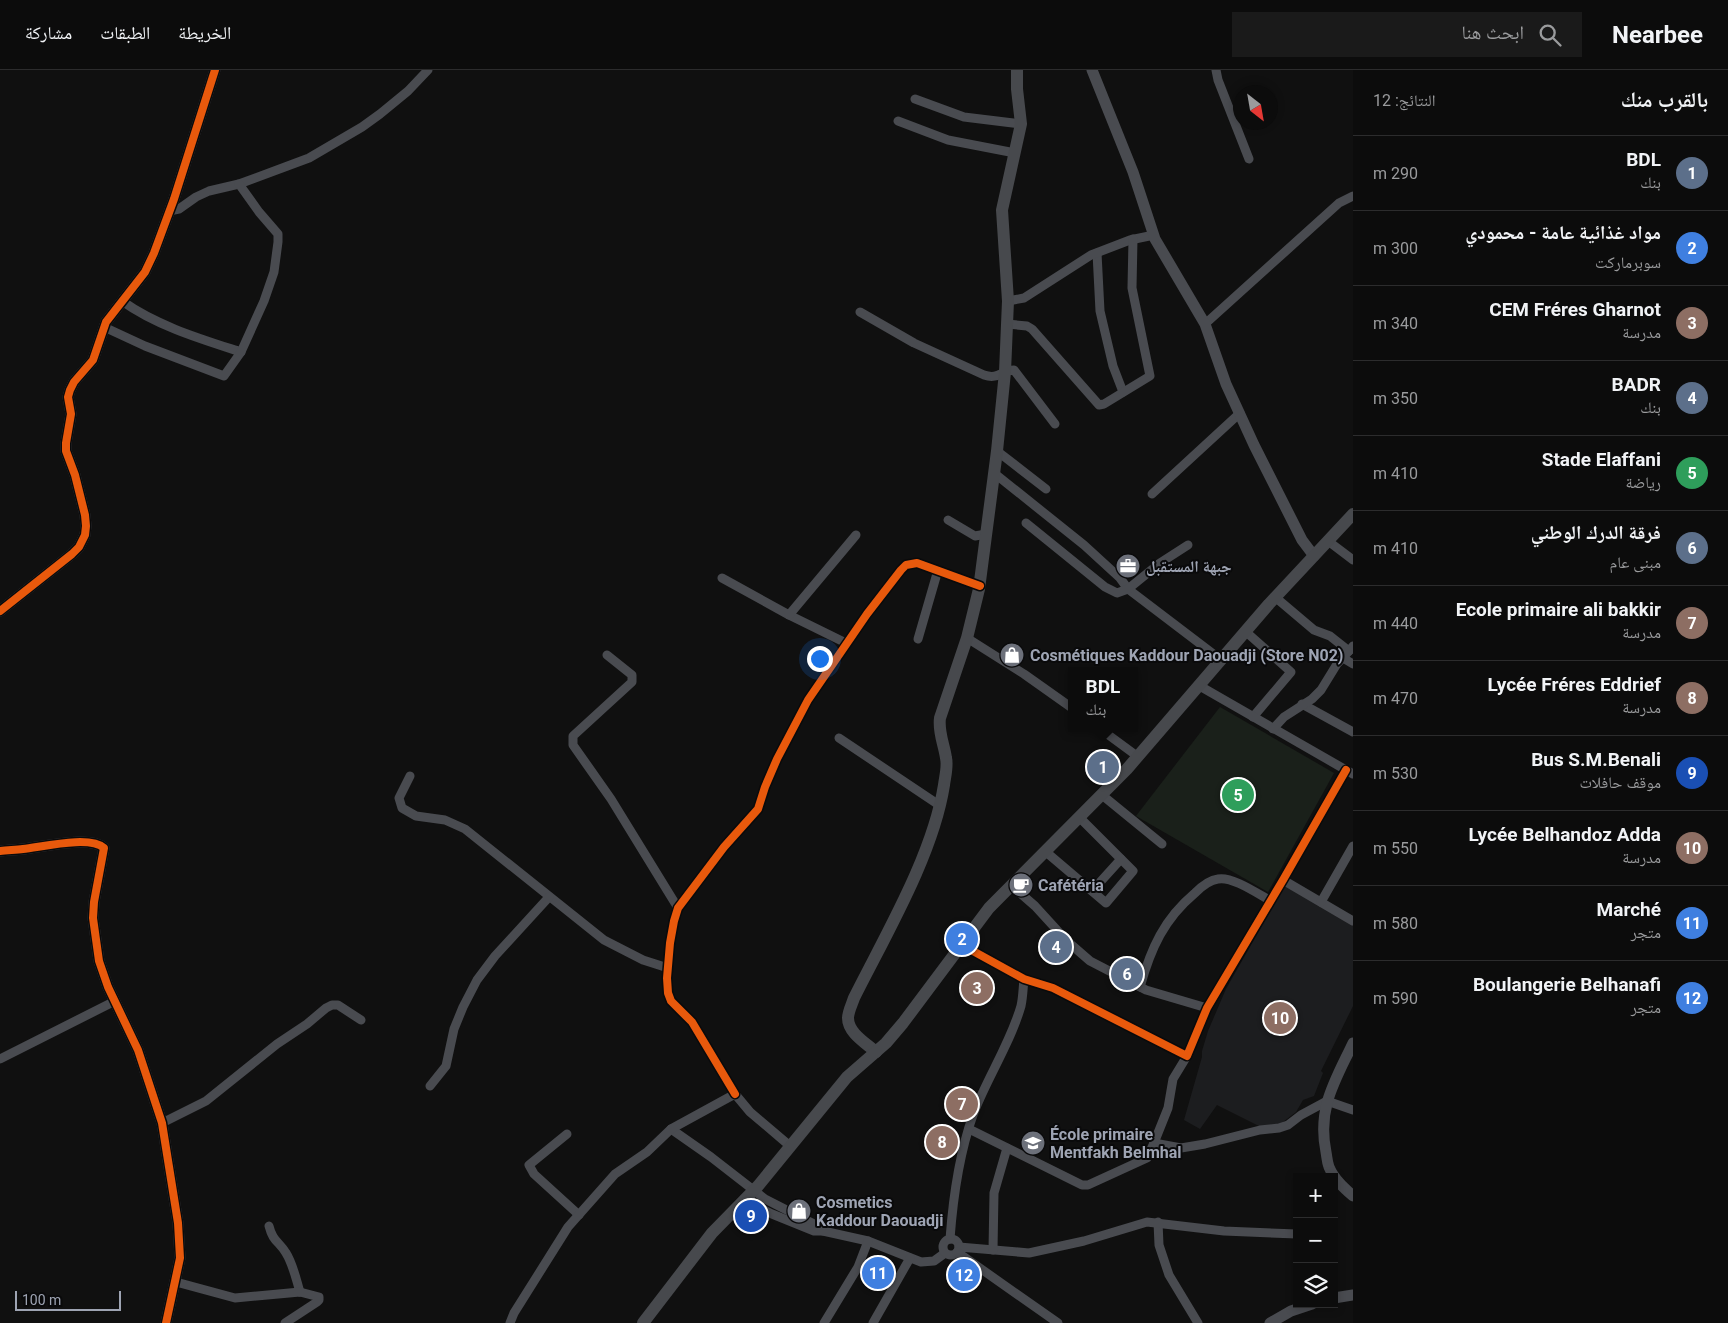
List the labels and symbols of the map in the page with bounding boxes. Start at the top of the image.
north arrow [1233,85,1278,130]
office icon: جبهة المستقبل [1115,553,1141,579]
place label: جبهة المستقبل [1146,557,1232,576]
shop icon: Cosmétiques Kaddour Daouadji (Store N02) [999,642,1025,668]
your location [807,646,833,672]
place label: Cosmétiques Kaddour Daouadji (Store N02) [1030,646,1343,665]
pin: 1 [1087,748,1119,786]
pin: 5 [1222,776,1254,814]
cafe icon: Cafétéria [1008,872,1034,898]
place label: Cafétéria [1038,876,1104,895]
pin: 2 [946,920,978,958]
pin: 4 [1040,928,1072,966]
pin: 6 [1111,955,1143,993]
pin: 3 [961,969,993,1007]
pin: 10 [1264,999,1296,1037]
pin: 7 [946,1085,978,1123]
pin: 8 [926,1123,958,1161]
place label: École primaire Mentfakh Belmhal [1050,1125,1182,1162]
school or university icon: École primaire Mentfakh Belmhal [1020,1130,1046,1156]
place label: Cosmetics Kaddour Daouadji [816,1193,944,1230]
pin: 9 [735,1197,767,1235]
shop icon: Cosmetics Kaddour Daouadji [786,1198,812,1224]
pin: 11 [862,1254,894,1292]
pin: 12 [948,1256,980,1294]
scale bar [15,1288,121,1311]

